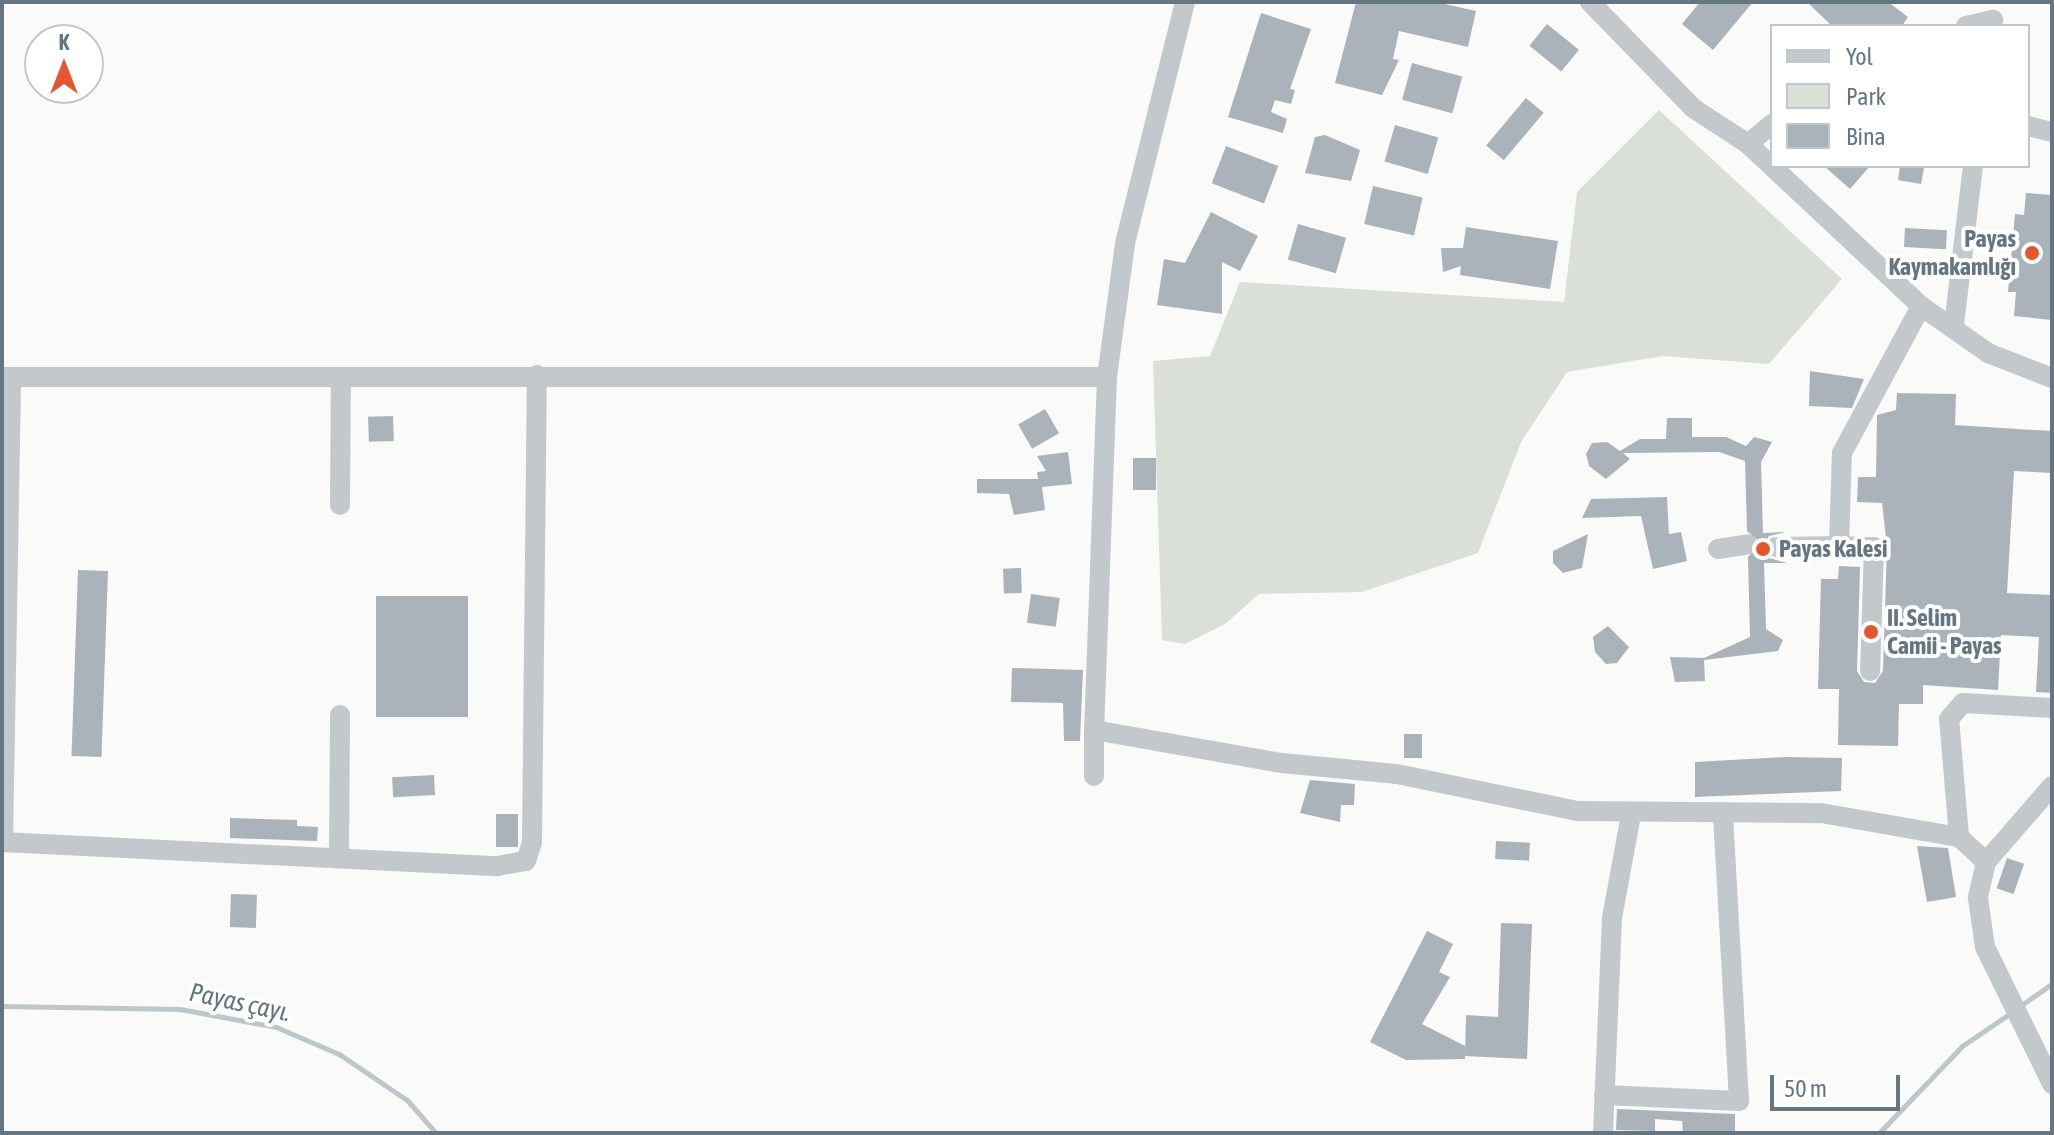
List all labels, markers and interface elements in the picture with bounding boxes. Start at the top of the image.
north arrow [24,24,104,104]
legend [1770,24,2030,168]
text: K [59,29,69,55]
text: Yol [1846,43,1873,70]
text: Park [1846,83,1886,110]
text: Bina [1846,123,1886,150]
place label: Payas Kaymakamlığı [1889,225,2016,281]
marker: Payas Kaymakamlığı [2023,244,2041,262]
place label: Payas Kalesi [1779,535,1887,563]
marker: Payas Kalesi [1754,540,1772,558]
place label: II. Selim Camii - Payas [1887,604,2002,660]
marker: II. Selim Camii - Payas [1862,623,1880,641]
water label: Payas çayı. [186,977,294,1029]
scale bar [1774,1059,1904,1109]
text: 50 m [1784,1075,1827,1102]

